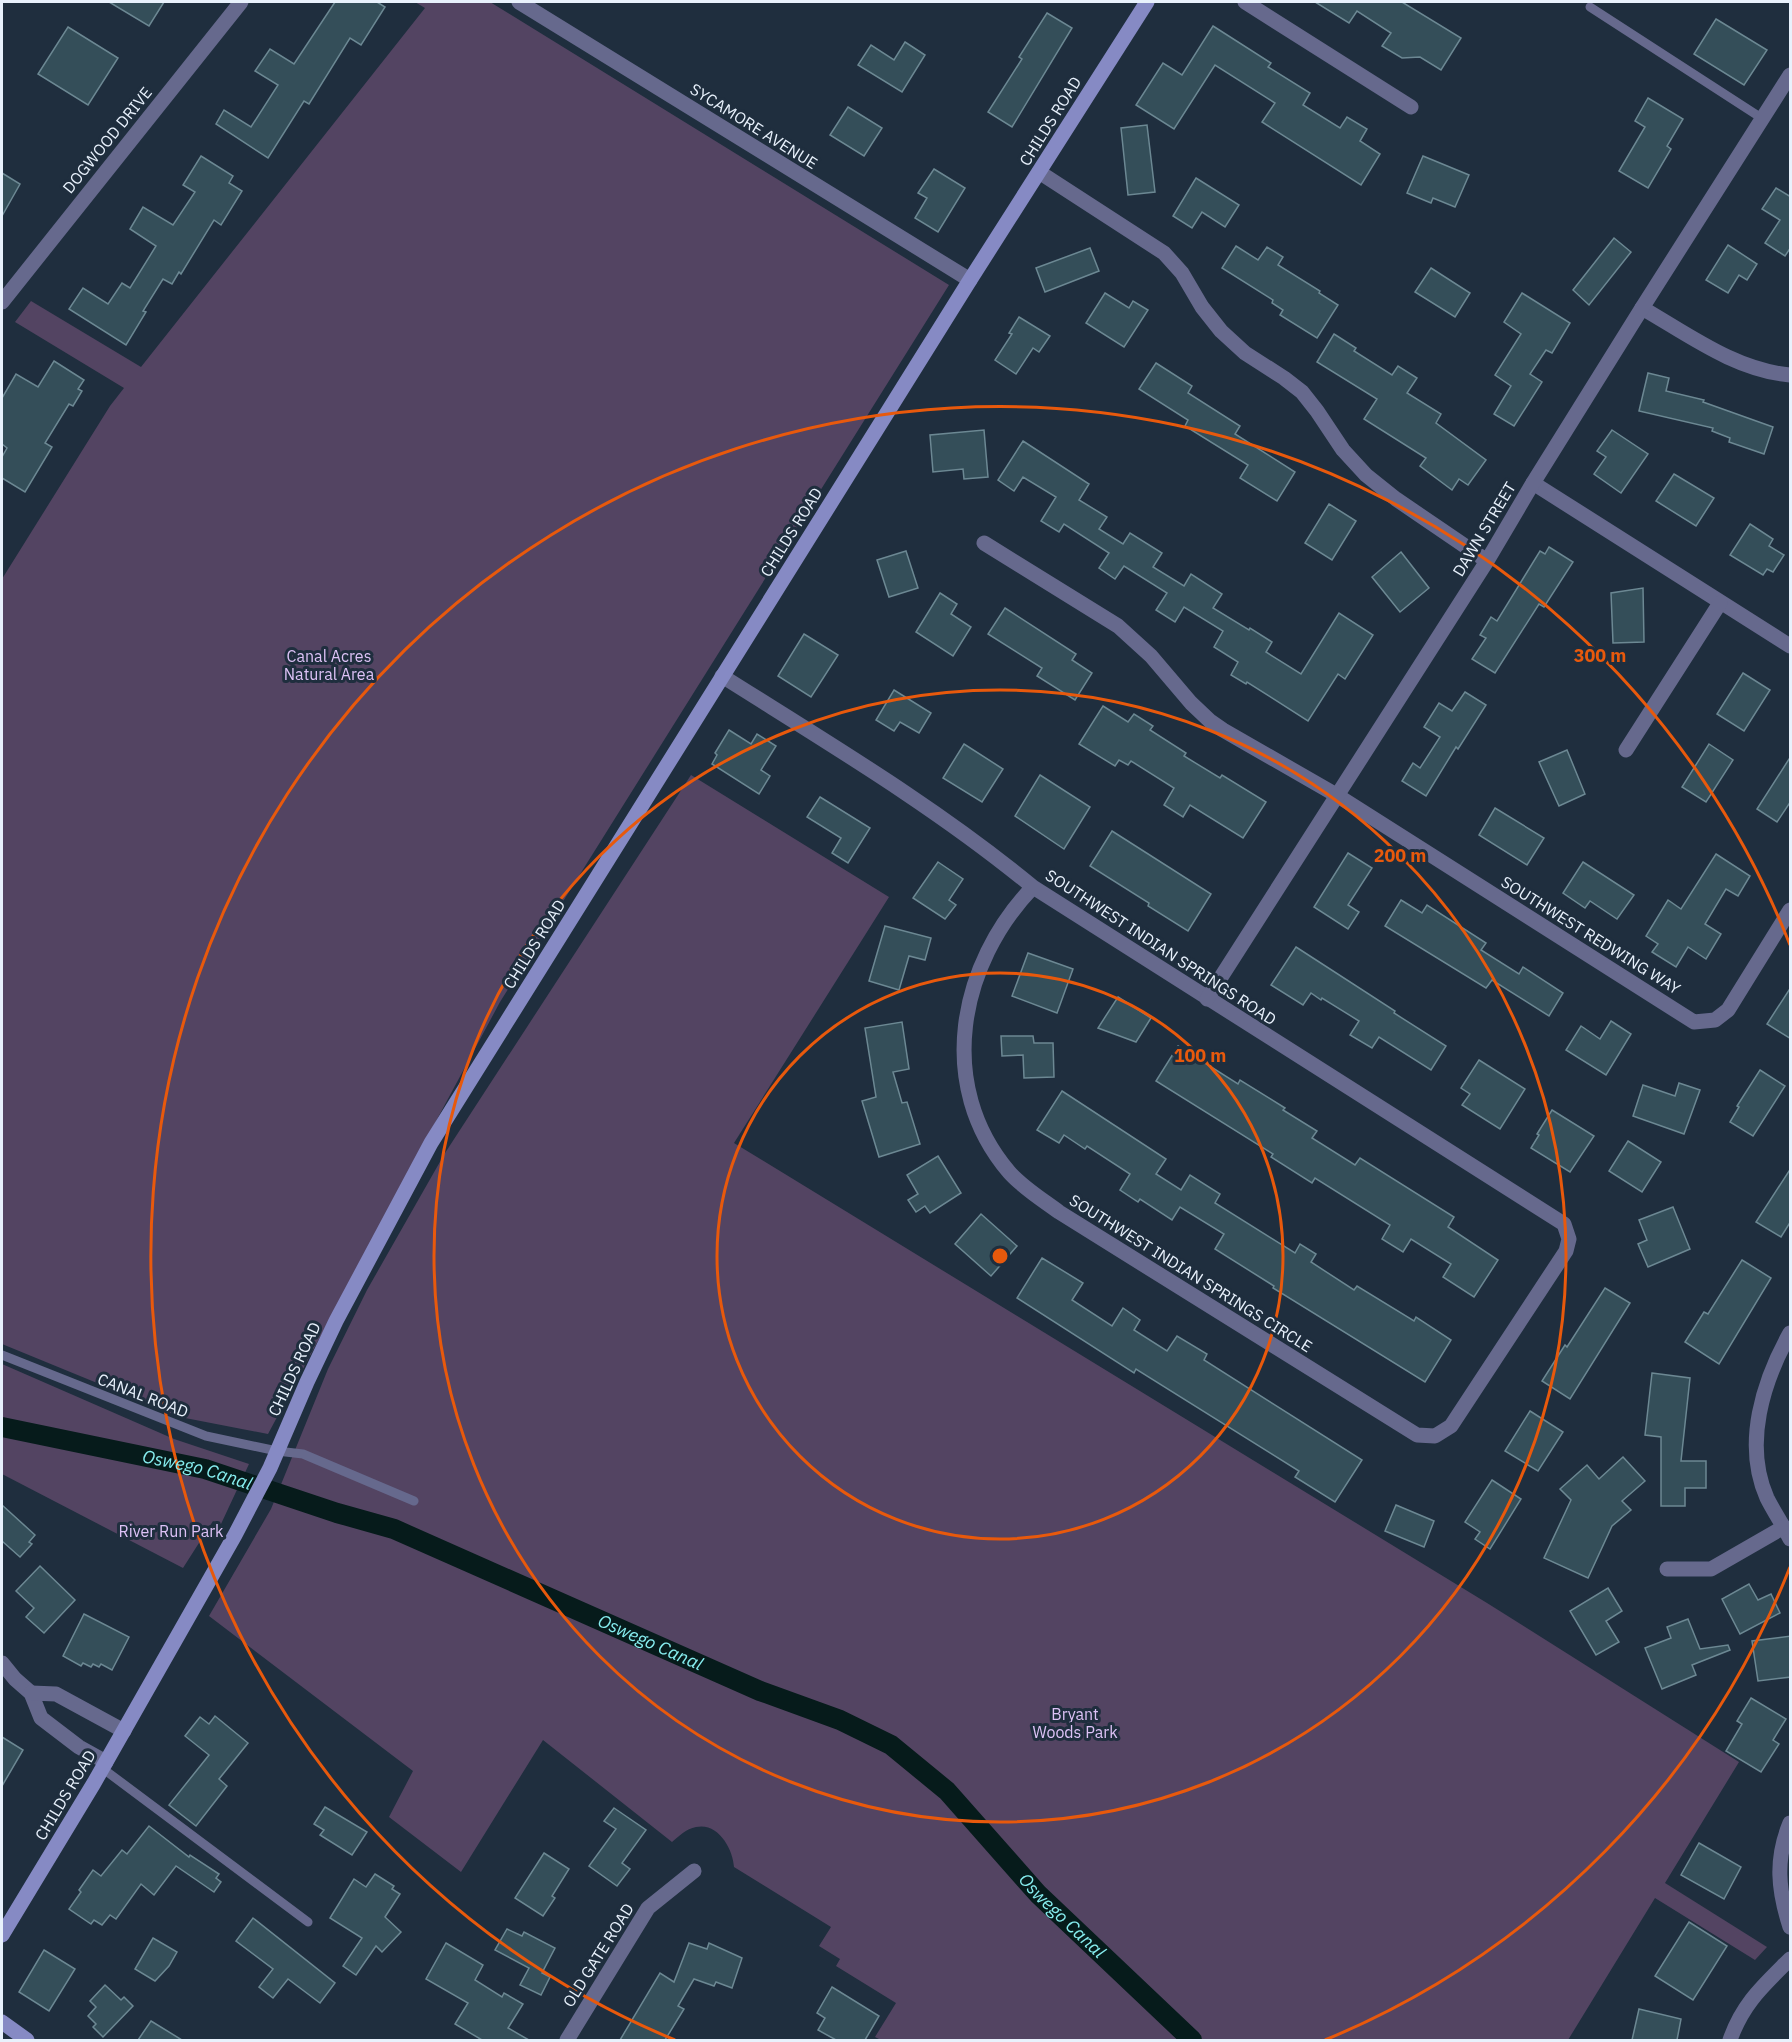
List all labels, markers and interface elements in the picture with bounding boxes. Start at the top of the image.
street label: CHILDS ROAD [1015,73,1085,169]
street label: SYCAMORE AVENUE [687,79,821,173]
street label: DOGWOOD DRIVE [58,83,156,197]
street label: DAWN STREET [1448,478,1520,580]
street label: CHILDS ROAD [756,484,826,580]
text: 300 m [1574,644,1626,667]
park label: Canal Acres Natural Area [284,646,375,684]
text: 200 m [1374,844,1426,867]
street label: SOUTHWEST INDIAN SPRINGS ROAD [1042,865,1280,1029]
street label: SOUTHWEST REDWING WAY [1498,871,1685,999]
street label: CHILDS ROAD [499,896,569,992]
text: 100 m [1174,1044,1226,1067]
street label: SOUTHWEST INDIAN SPRINGS CIRCLE [1066,1190,1316,1356]
centre of rings [990,1246,1010,1266]
street label: CHILDS ROAD [263,1319,325,1419]
street label: CANAL ROAD [95,1369,191,1421]
water label: Oswego Canal [141,1444,255,1495]
park label: River Run Park [119,1521,224,1541]
water label: Oswego Canal [594,1609,707,1675]
park label: Bryant Woods Park [1032,1704,1118,1742]
street label: CHILDS ROAD [30,1746,100,1844]
water label: Oswego Canal [1014,1868,1111,1963]
street label: OLD GATE ROAD [558,1899,638,2011]

